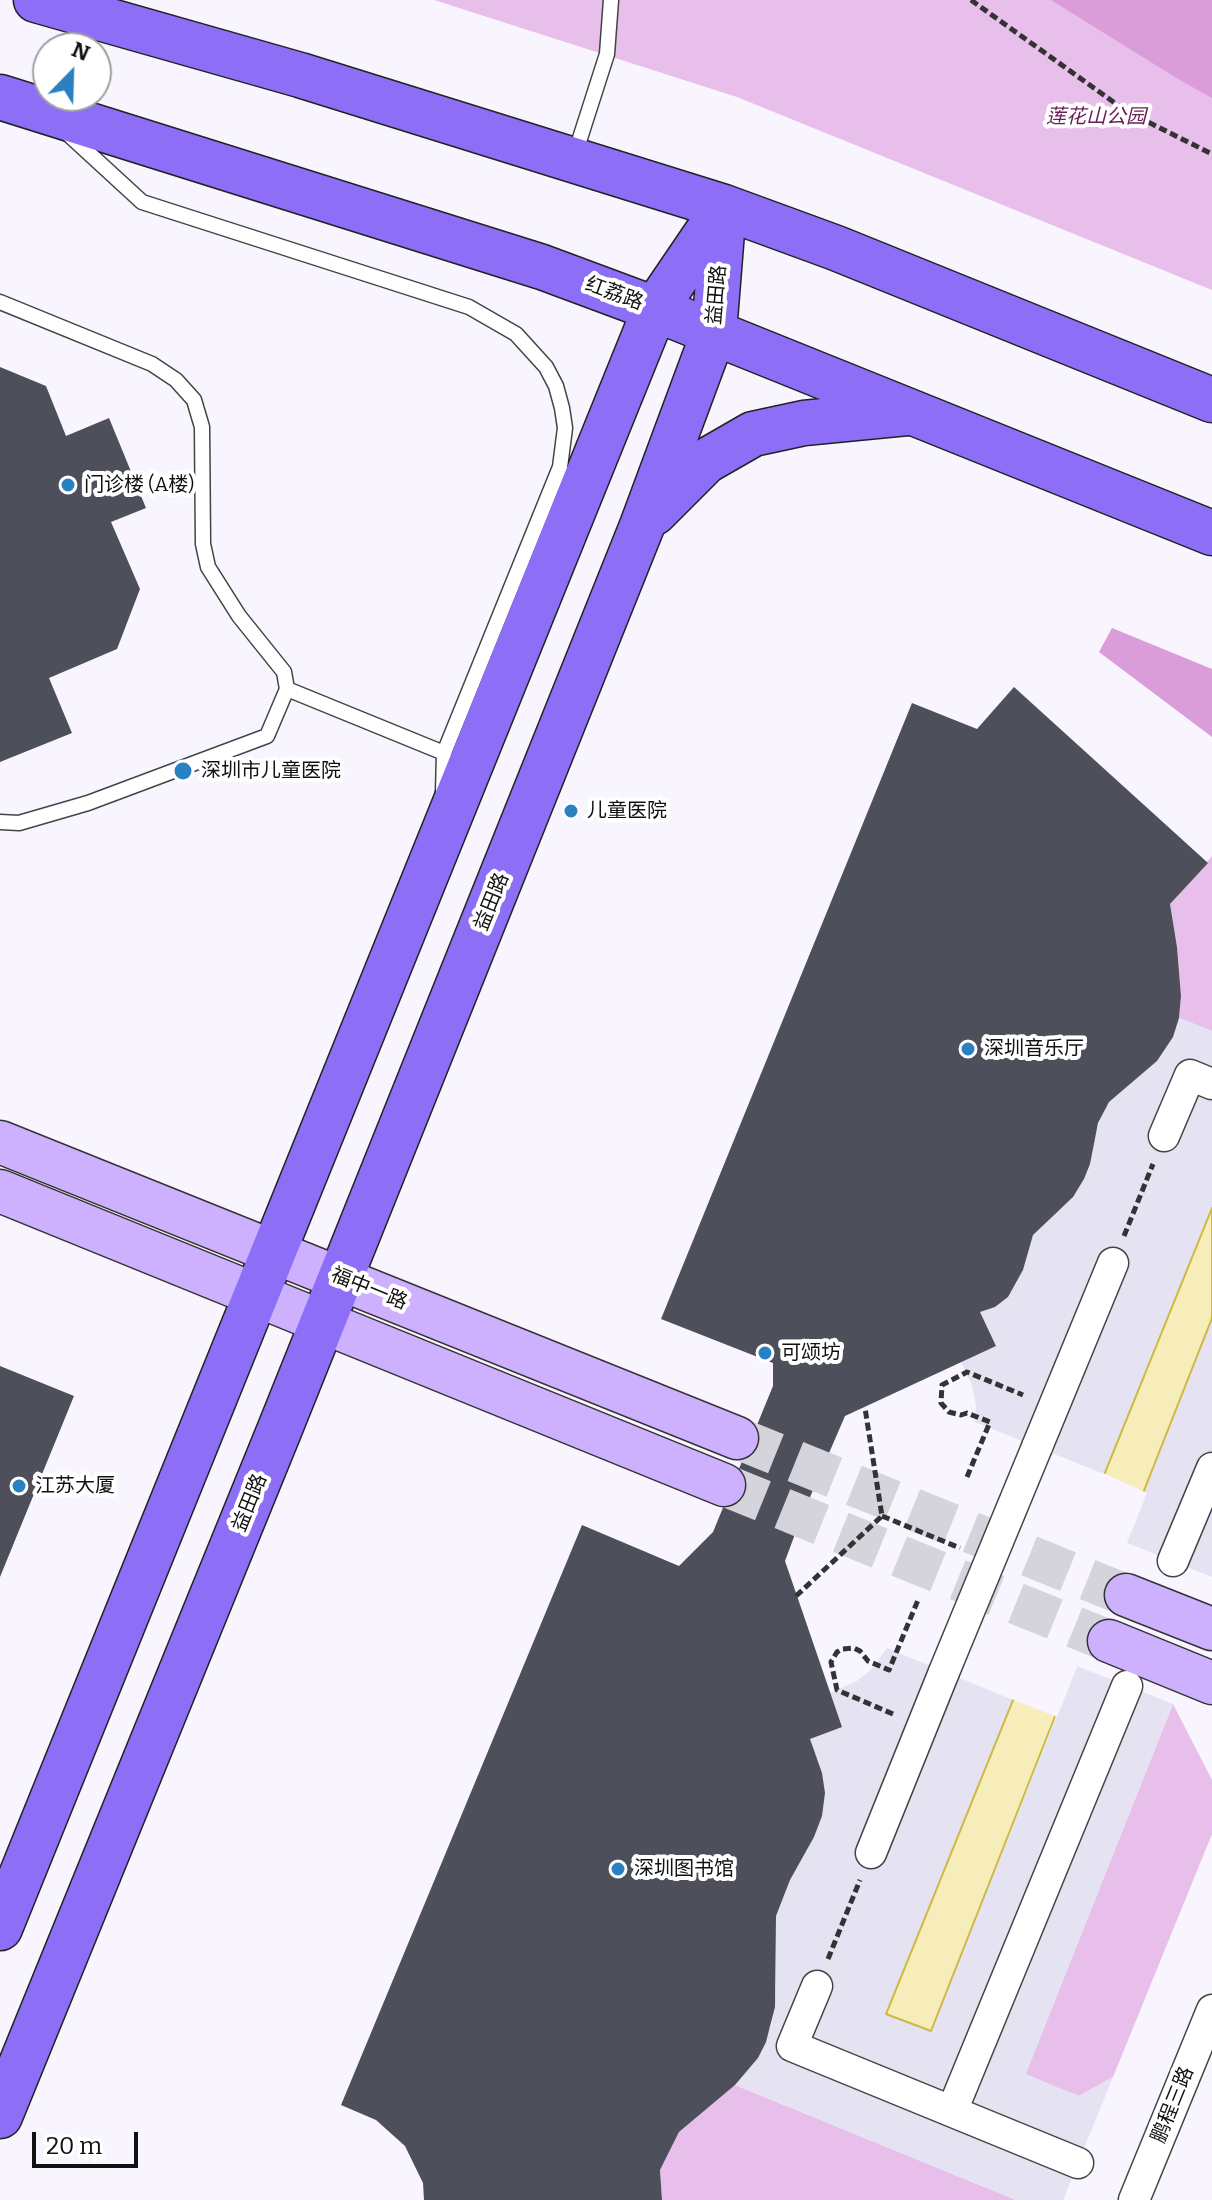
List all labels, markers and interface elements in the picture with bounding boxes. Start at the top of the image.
north arrow [32,32,112,112]
text: N [68,36,94,67]
park label: 莲花山公园 [1046,105,1146,129]
street label: 益田路 [702,264,732,326]
street label: 红荔路 [582,272,646,316]
place label: 门诊楼 (A楼) [84,473,194,497]
marker: 门诊楼 (A楼) [59,476,77,494]
place label: 深圳市儿童医院 [201,759,341,783]
marker: 深圳市儿童医院 [172,760,194,782]
place label: 儿童医院 [587,799,667,823]
marker: 儿童医院 [562,802,580,820]
street label: 益田路 [470,870,514,934]
place label: 深圳音乐厅 [984,1037,1084,1061]
marker: 深圳音乐厅 [959,1040,977,1058]
street label: 福中一路 [327,1263,411,1315]
place label: 可颂坊 [781,1341,841,1365]
marker: 可颂坊 [756,1344,774,1362]
street label: 益田路 [228,1471,272,1535]
place label: 江苏大厦 [35,1474,115,1498]
marker: 江苏大厦 [10,1477,28,1495]
place label: 深圳图书馆 [634,1857,734,1881]
marker: 深圳图书馆 [609,1860,627,1878]
street label: 鹏程三路 [1147,2063,1199,2147]
scale bar [36,2116,142,2166]
text: 20 m [46,2132,102,2160]

